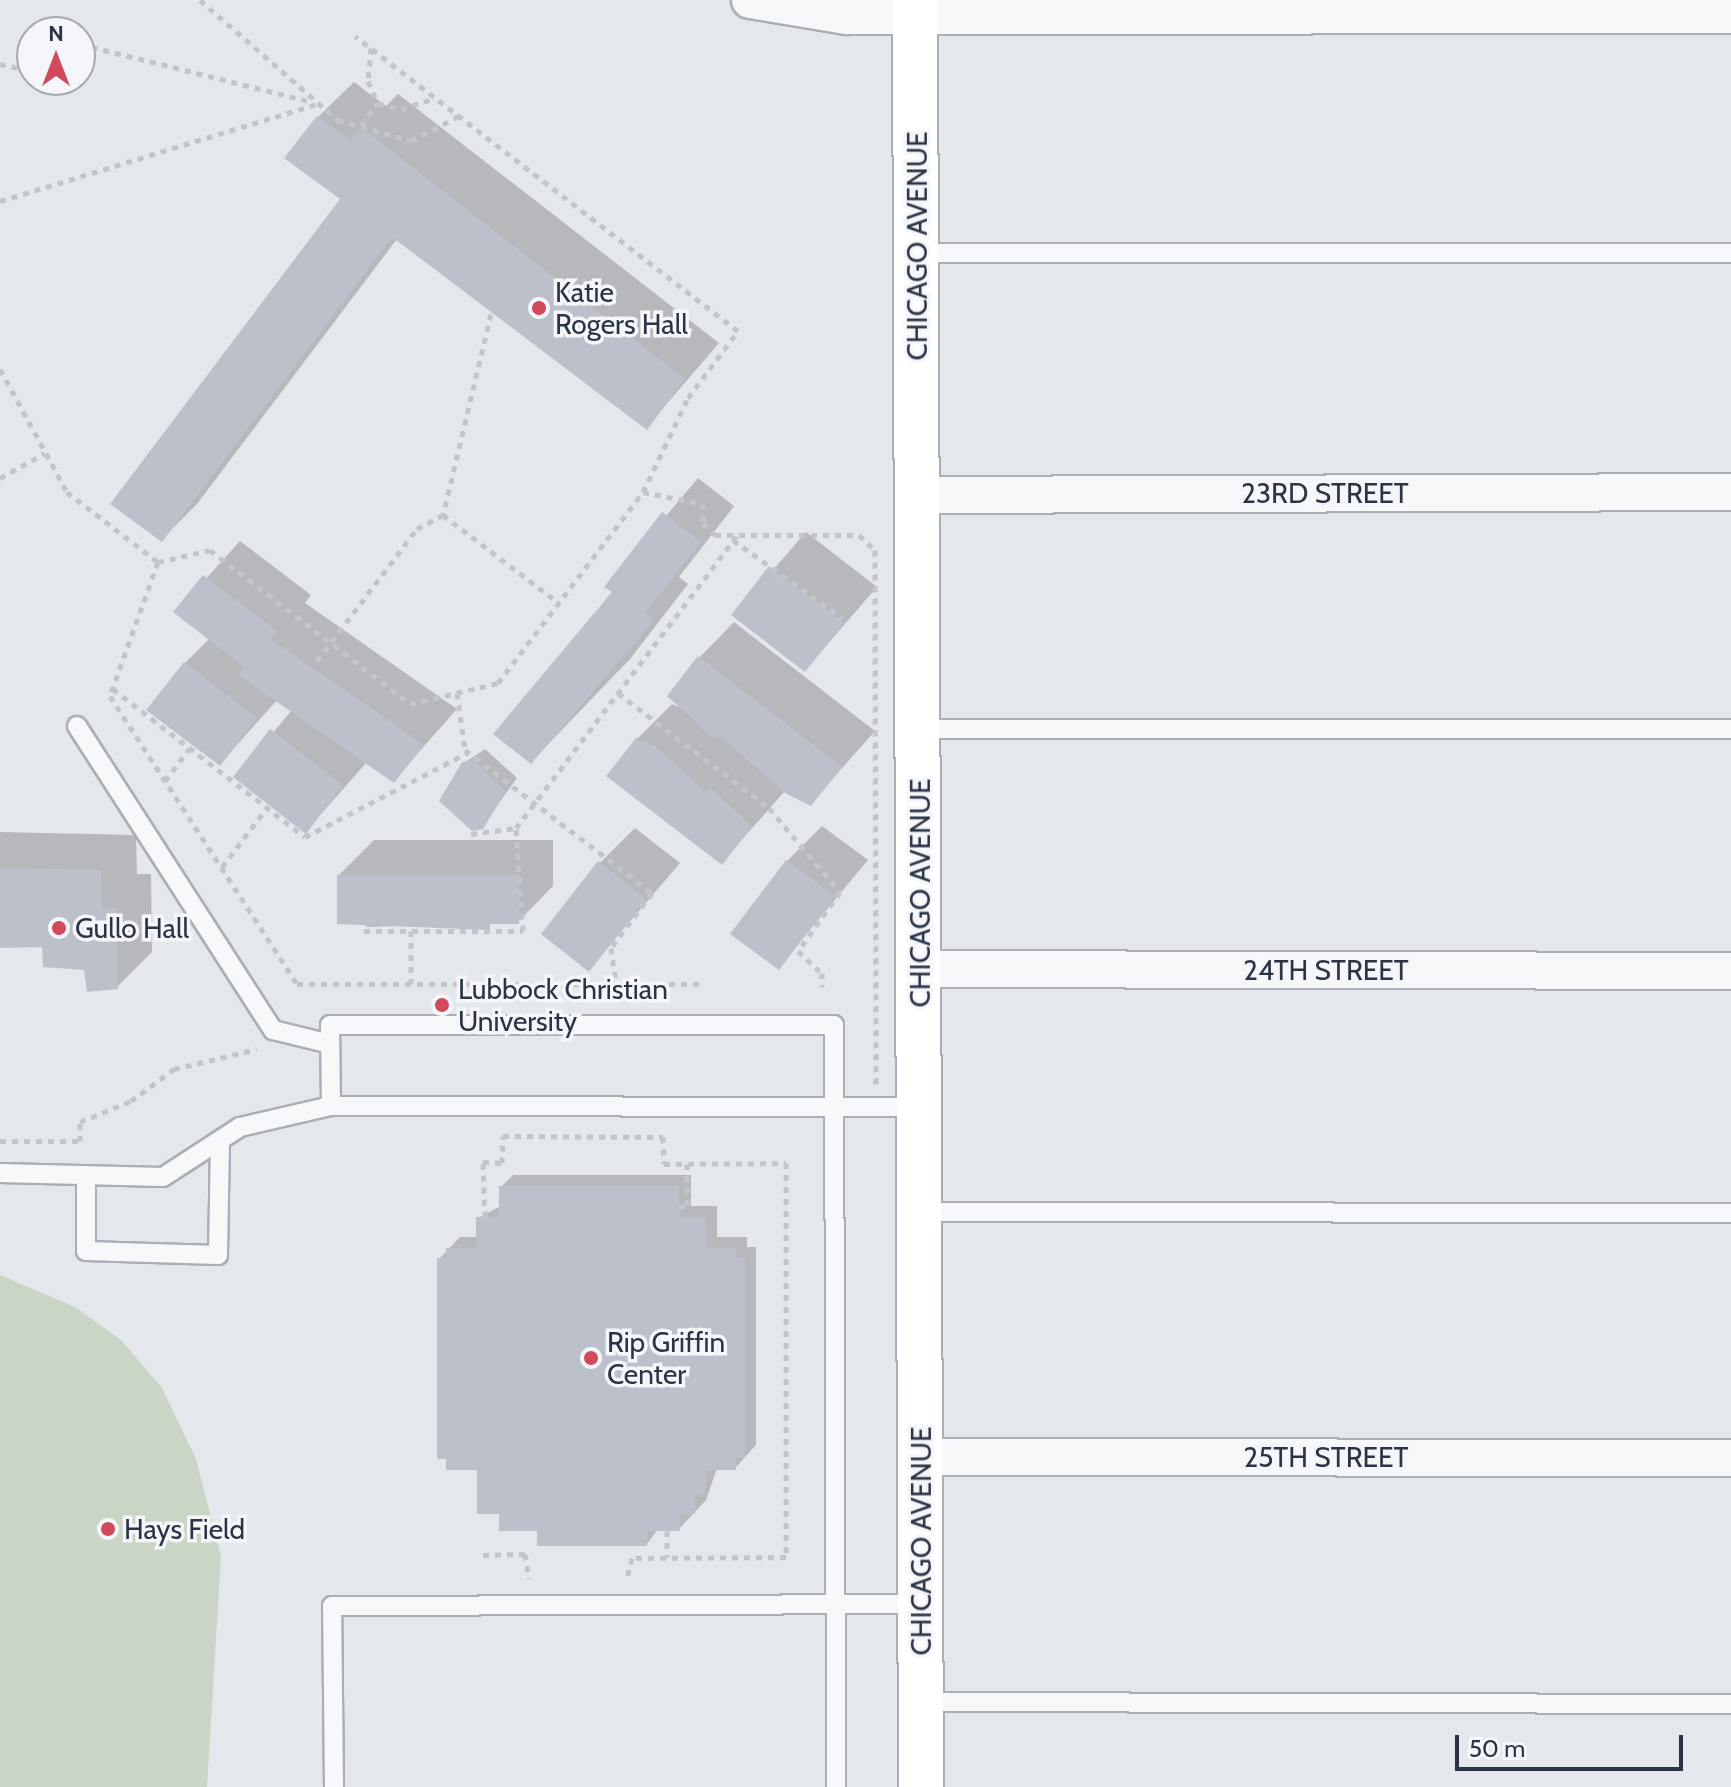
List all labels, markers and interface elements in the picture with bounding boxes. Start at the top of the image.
north arrow [16,16,96,96]
text: N [48,20,64,47]
street label: CHICAGO AVENUE [900,132,934,360]
place label: Katie Rogers Hall [555,275,688,341]
marker: Katie Rogers Hall [530,299,548,317]
street label: 23RD STREET [1241,476,1409,510]
street label: CHICAGO AVENUE [903,779,937,1007]
place label: Gullo Hall [75,911,189,945]
marker: Gullo Hall [50,919,68,937]
street label: 24TH STREET [1243,953,1409,987]
place label: Lubbock Christian University [458,972,668,1038]
marker: Lubbock Christian University [433,996,451,1014]
place label: Rip Griffin Center [607,1325,725,1391]
marker: Rip Griffin Center [582,1349,600,1367]
street label: CHICAGO AVENUE [904,1427,938,1655]
street label: 25TH STREET [1244,1440,1408,1474]
place label: Hays Field [124,1512,245,1546]
marker: Hays Field [99,1520,117,1538]
scale bar [1459,1719,1687,1769]
text: 50 m [1469,1734,1525,1763]

